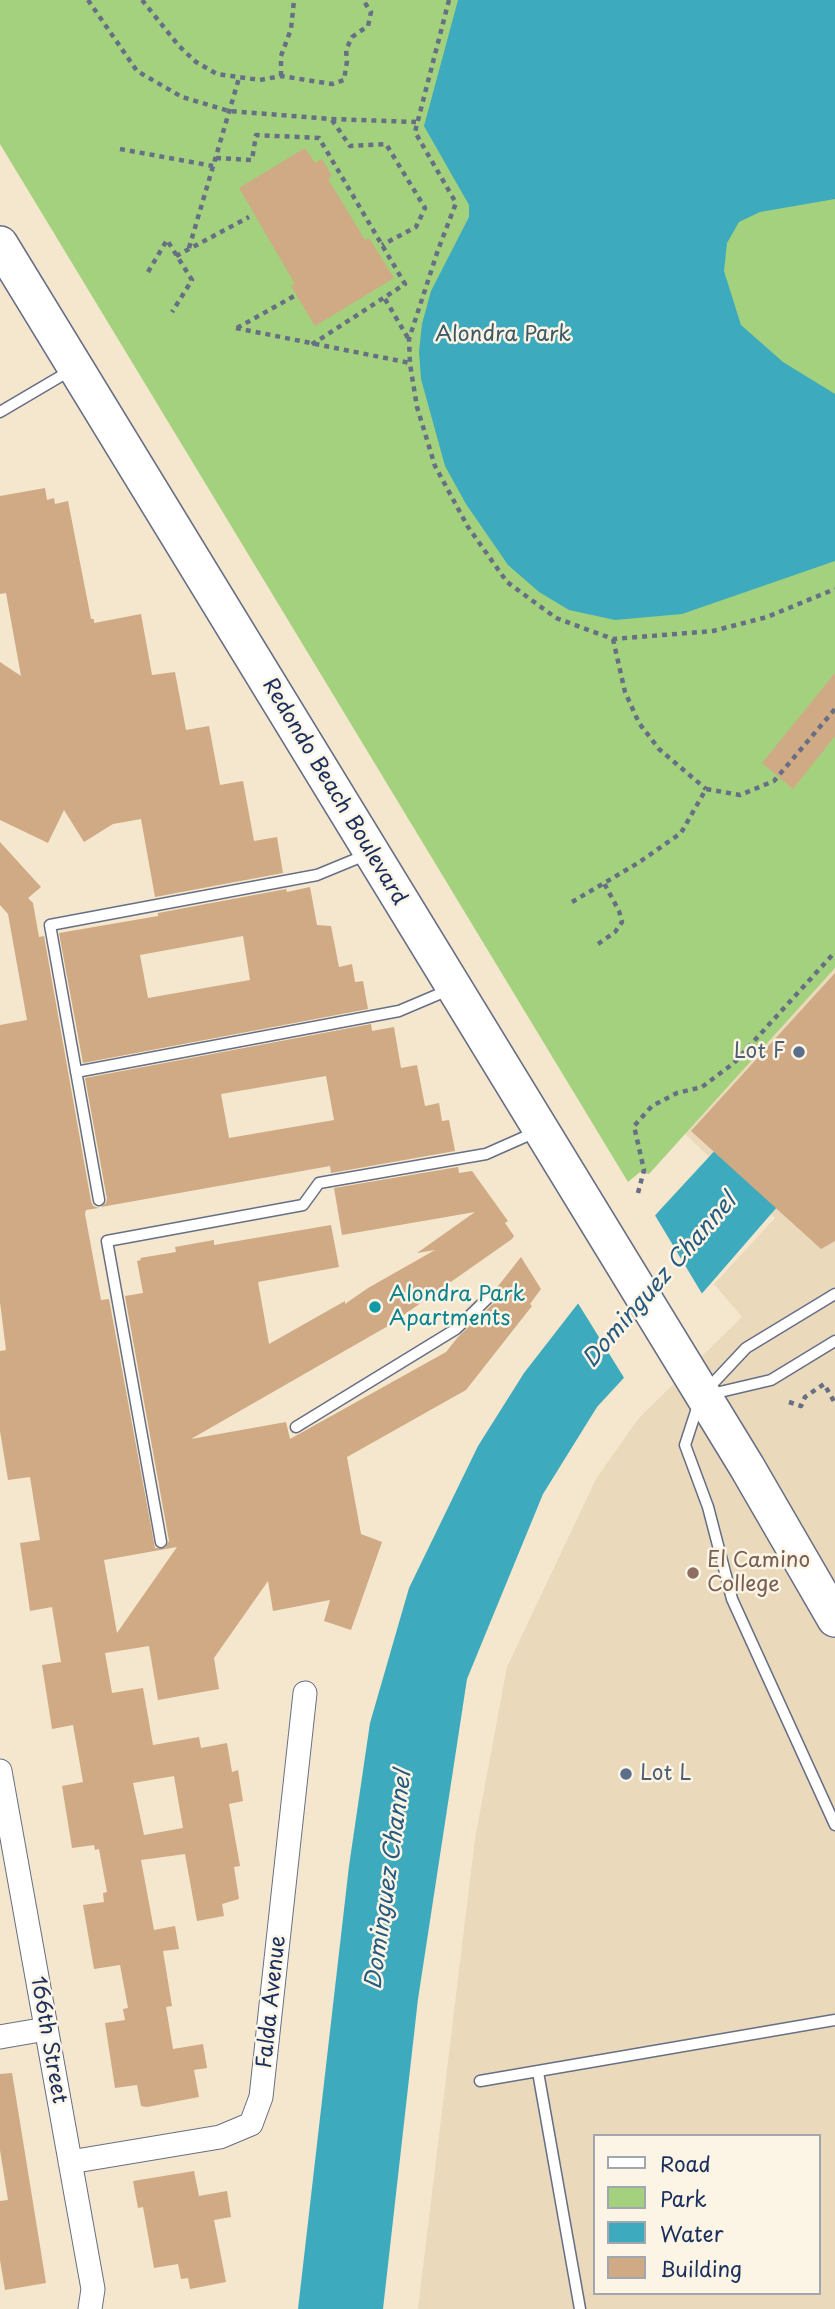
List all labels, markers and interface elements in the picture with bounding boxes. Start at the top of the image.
park label: Alondra Park [435,322,571,348]
street label: Redondo Beach Boulevard [256,674,412,910]
place label: Lot F [734,1039,785,1065]
marker: Lot F [791,1044,807,1060]
water label: Dominguez Channel [577,1189,743,1373]
place label: Alondra Park Apartments [389,1282,525,1332]
marker: Alondra Park Apartments [367,1299,383,1315]
place label: El Camino College [707,1548,810,1598]
marker: El Camino College [685,1565,701,1581]
place label: Lot L [640,1761,691,1787]
marker: Lot L [618,1766,634,1782]
water label: Dominguez Channel [360,1769,418,1991]
street label: Falda Avenue [253,1934,291,2070]
street label: 166th Street [24,1974,72,2106]
legend [594,2134,821,2295]
text: Road [660,2147,711,2179]
text: Park [660,2182,707,2214]
text: Water [660,2217,723,2249]
text: Building [660,2252,742,2284]

